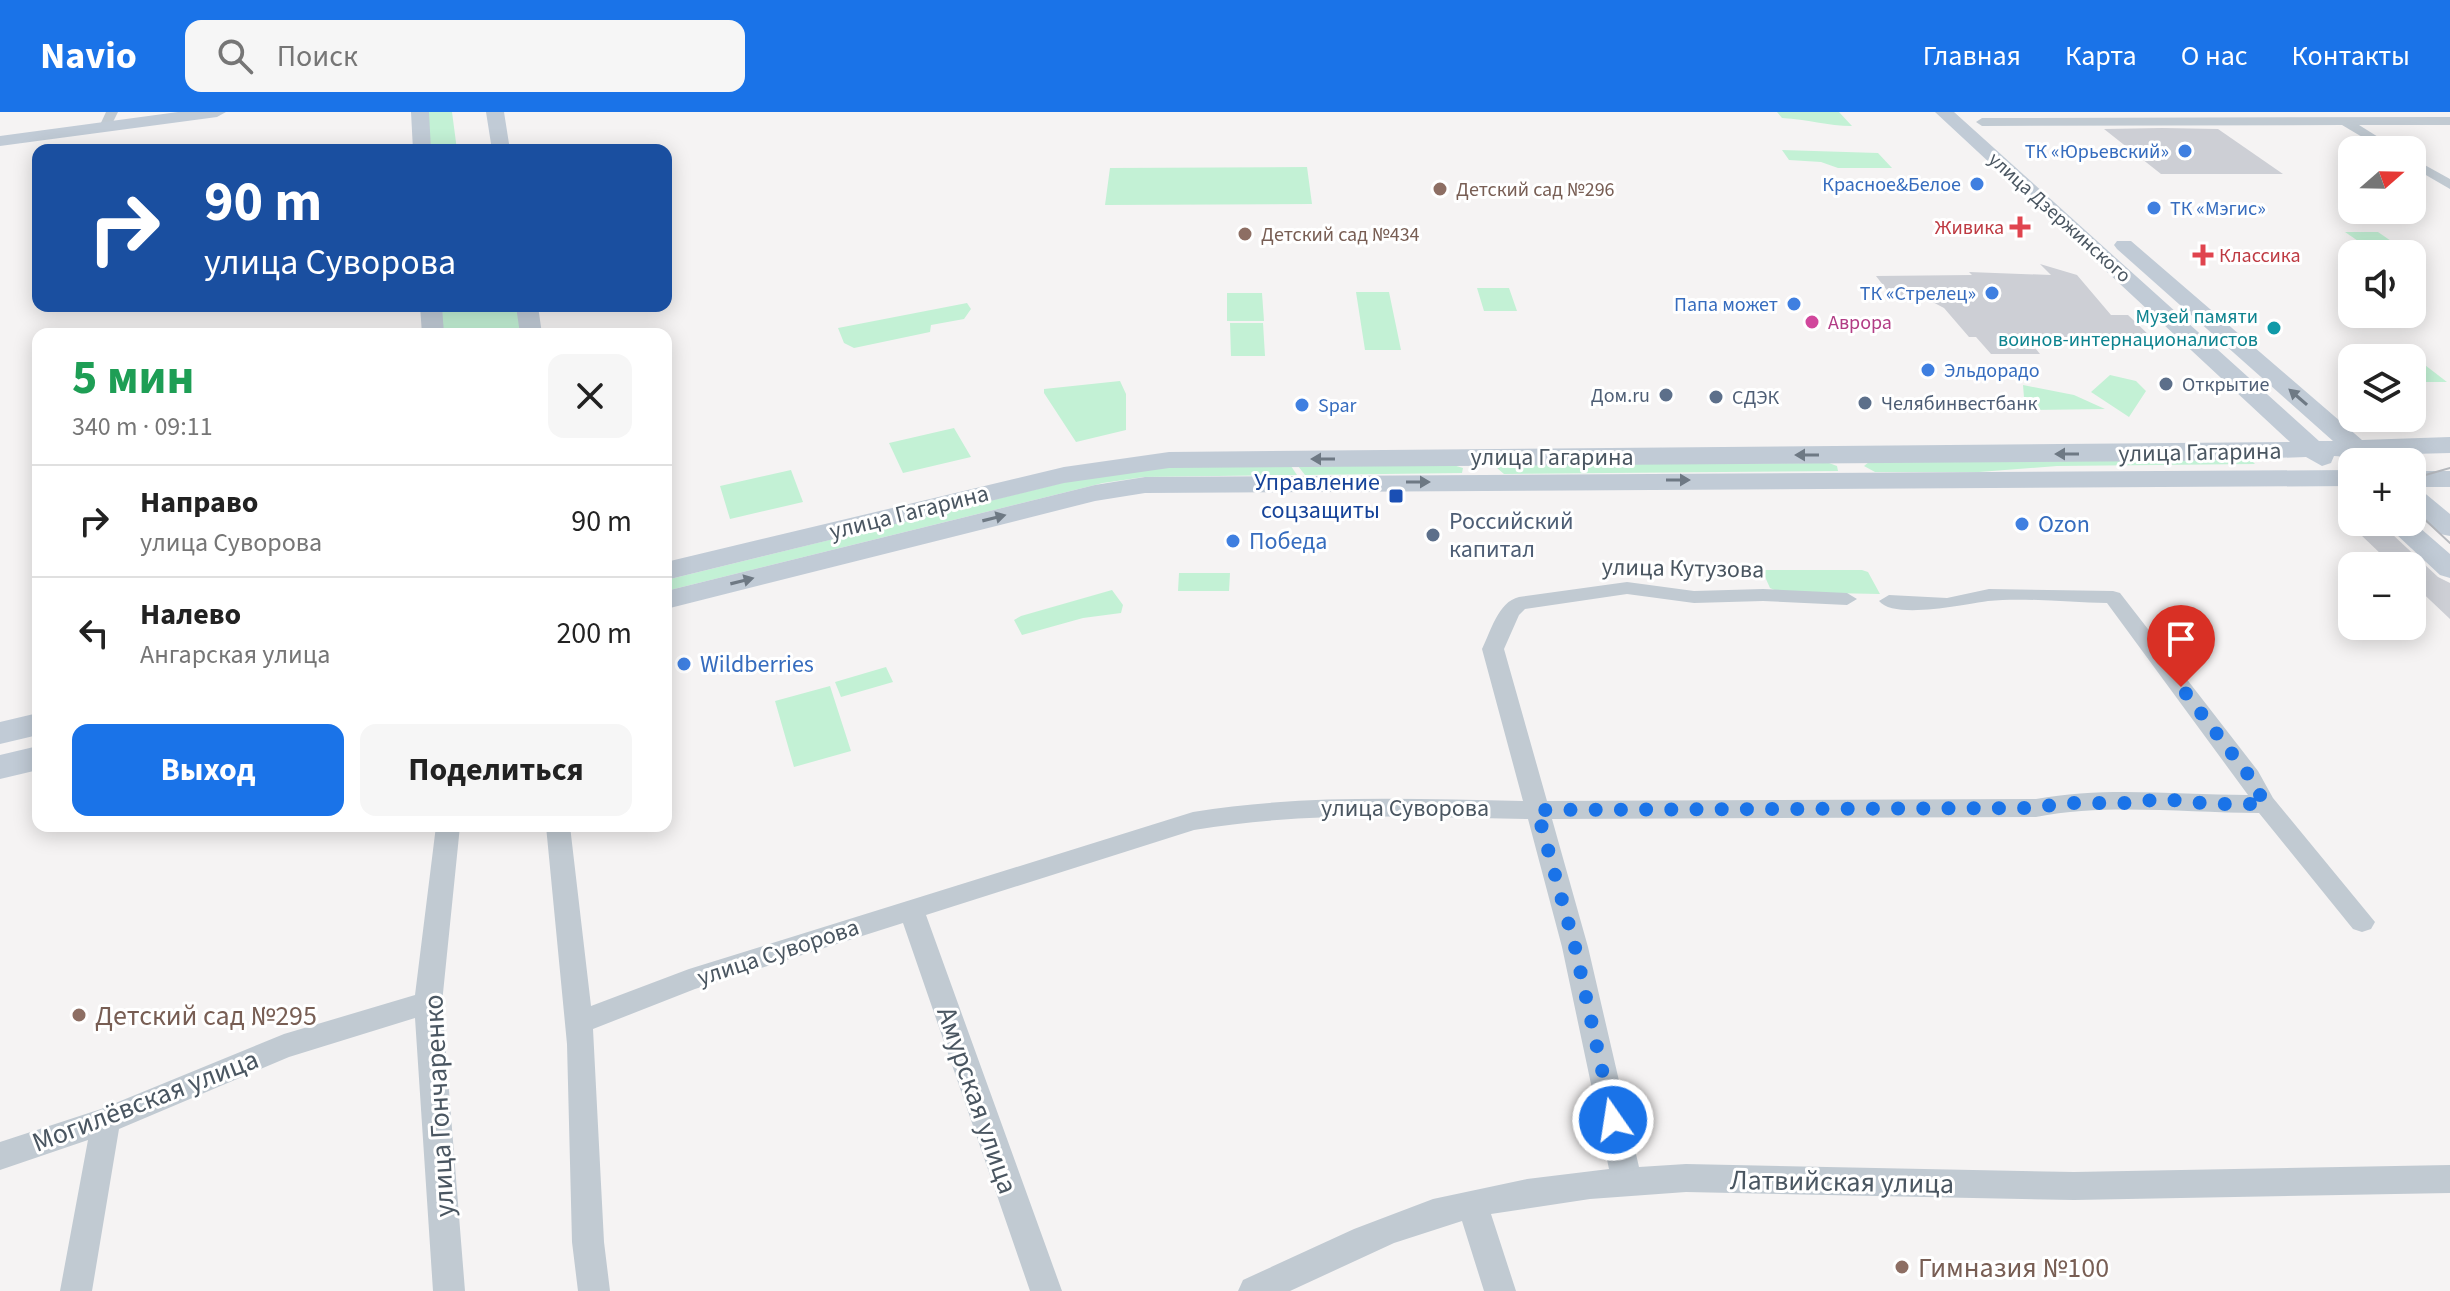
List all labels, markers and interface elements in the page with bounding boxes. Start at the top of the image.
search box [185,20,745,92]
text: Navio [40,29,137,83]
icon: search [213,34,257,78]
text: Поиск [277,35,358,78]
text: Главная [1923,36,2021,76]
text: Карта [2065,36,2137,76]
text: О нас [2181,36,2248,76]
text: Контакты [2292,36,2410,76]
north arrow [2338,136,2426,224]
map controls [2338,136,2426,640]
place label: ТК «Юрьевский» [2025,138,2169,166]
marker: ТК «Юрьевский» [2176,142,2194,160]
street label: улица Дзержинского [1982,146,2137,289]
text: 90 m [204,163,322,242]
place label: Красное&Белое [1822,171,1961,199]
marker: Красное&Белое [1968,175,1986,193]
icon: right [72,176,176,280]
place label: Детский сад №296 [1456,176,1615,204]
marker: Детский сад №296 [1431,180,1449,198]
place label: ТК «Мэгис» [2170,195,2266,223]
marker: ТК «Мэгис» [2145,199,2163,217]
place label: Живика [1935,214,2004,242]
marker: Живика [2011,218,2029,236]
place label: Детский сад №434 [1261,221,1420,249]
marker: Детский сад №434 [1236,225,1254,243]
text: улица Суворова [204,237,456,288]
button: sound [2338,240,2426,328]
place label: Классика [2219,242,2301,270]
marker: Классика [2194,246,2212,264]
place label: ТК «Стрелец» [1860,280,1976,308]
marker: ТК «Стрелец» [1983,284,2001,302]
place label: Папа может [1674,291,1778,319]
marker: Папа может [1785,295,1803,313]
place label: Музей памяти воинов-интернационалистов [1998,303,2258,354]
place label: Аврора [1828,309,1892,337]
marker: Аврора [1803,313,1821,331]
marker: Музей памяти воинов-интернационалистов [2265,319,2283,337]
text: 5 мин [72,344,195,412]
button: layers [2338,344,2426,432]
button: close [548,354,632,438]
place label: Эльдорадо [1944,357,2040,385]
marker: Эльдорадо [1919,361,1937,379]
place label: Открытие [2182,371,2269,399]
marker: Открытие [2157,375,2175,393]
place label: Дом.ru [1591,382,1650,410]
place label: СДЭК [1732,384,1780,412]
marker: Дом.ru [1657,386,1675,404]
marker: СДЭК [1707,388,1725,406]
one-way arrow [2288,389,2308,406]
place label: Челябинвестбанк [1881,390,2037,418]
place label: Spar [1318,392,1357,420]
marker: Челябинвестбанк [1856,394,1874,412]
marker: Spar [1293,396,1311,414]
text: 340 m · 09:11 [72,408,213,445]
street label: улица Гагарина [2118,434,2282,471]
street label: улица Гагарина [1470,440,1634,475]
one-way arrow [2054,448,2079,460]
button: + [2338,448,2426,536]
one-way arrow [1794,449,1819,462]
one-way arrow [1310,452,1335,465]
place label: Управление соцзащиты [1254,465,1380,528]
one-way arrow [1666,474,1691,486]
street label: улица Гагарина [826,476,993,549]
one-way arrow [1406,476,1431,488]
text: Направо [140,481,258,524]
marker: Управление соцзащиты [1387,487,1405,505]
icon: right [72,499,116,543]
text: 90 m [571,500,632,543]
place label: Российский капитал [1449,504,1573,567]
place label: Ozon [2038,507,2090,542]
one-way arrow [982,512,1007,524]
marker: Ozon [2013,515,2031,533]
text: улица Суворова [140,524,322,561]
place label: Победа [1249,524,1327,559]
marker: Российский капитал [1424,526,1442,544]
marker: Победа [1224,532,1242,550]
street label: улица Кутузова [1601,550,1765,587]
button: − [2338,552,2426,640]
one-way arrow [729,574,754,587]
text: Налево [140,593,241,636]
pin [2147,605,2215,687]
icon: left [72,611,116,655]
text: 200 m [556,612,632,655]
icon: arrive [2159,617,2203,661]
text: Ангарская улица [140,636,330,673]
place label: Wildberries [700,647,814,682]
marker: Wildberries [675,655,693,673]
button: Выход [72,724,344,816]
button: Поделиться [360,724,632,816]
street label: улица Суворова [1321,791,1489,826]
street label: улица Суворова [693,910,864,995]
street label: улица Гончаренко [413,994,465,1218]
place label: Детский сад №295 [95,996,317,1036]
street label: Амурская улица [926,1001,1028,1199]
marker: Детский сад №295 [70,1006,88,1024]
street label: Могилёвская улица [26,1039,264,1163]
position arrow [1571,1078,1655,1162]
street label: Латвийская улица [1730,1160,1954,1204]
place label: Гимназия №100 [1918,1248,2109,1288]
marker: Гимназия №100 [1893,1258,1911,1276]

